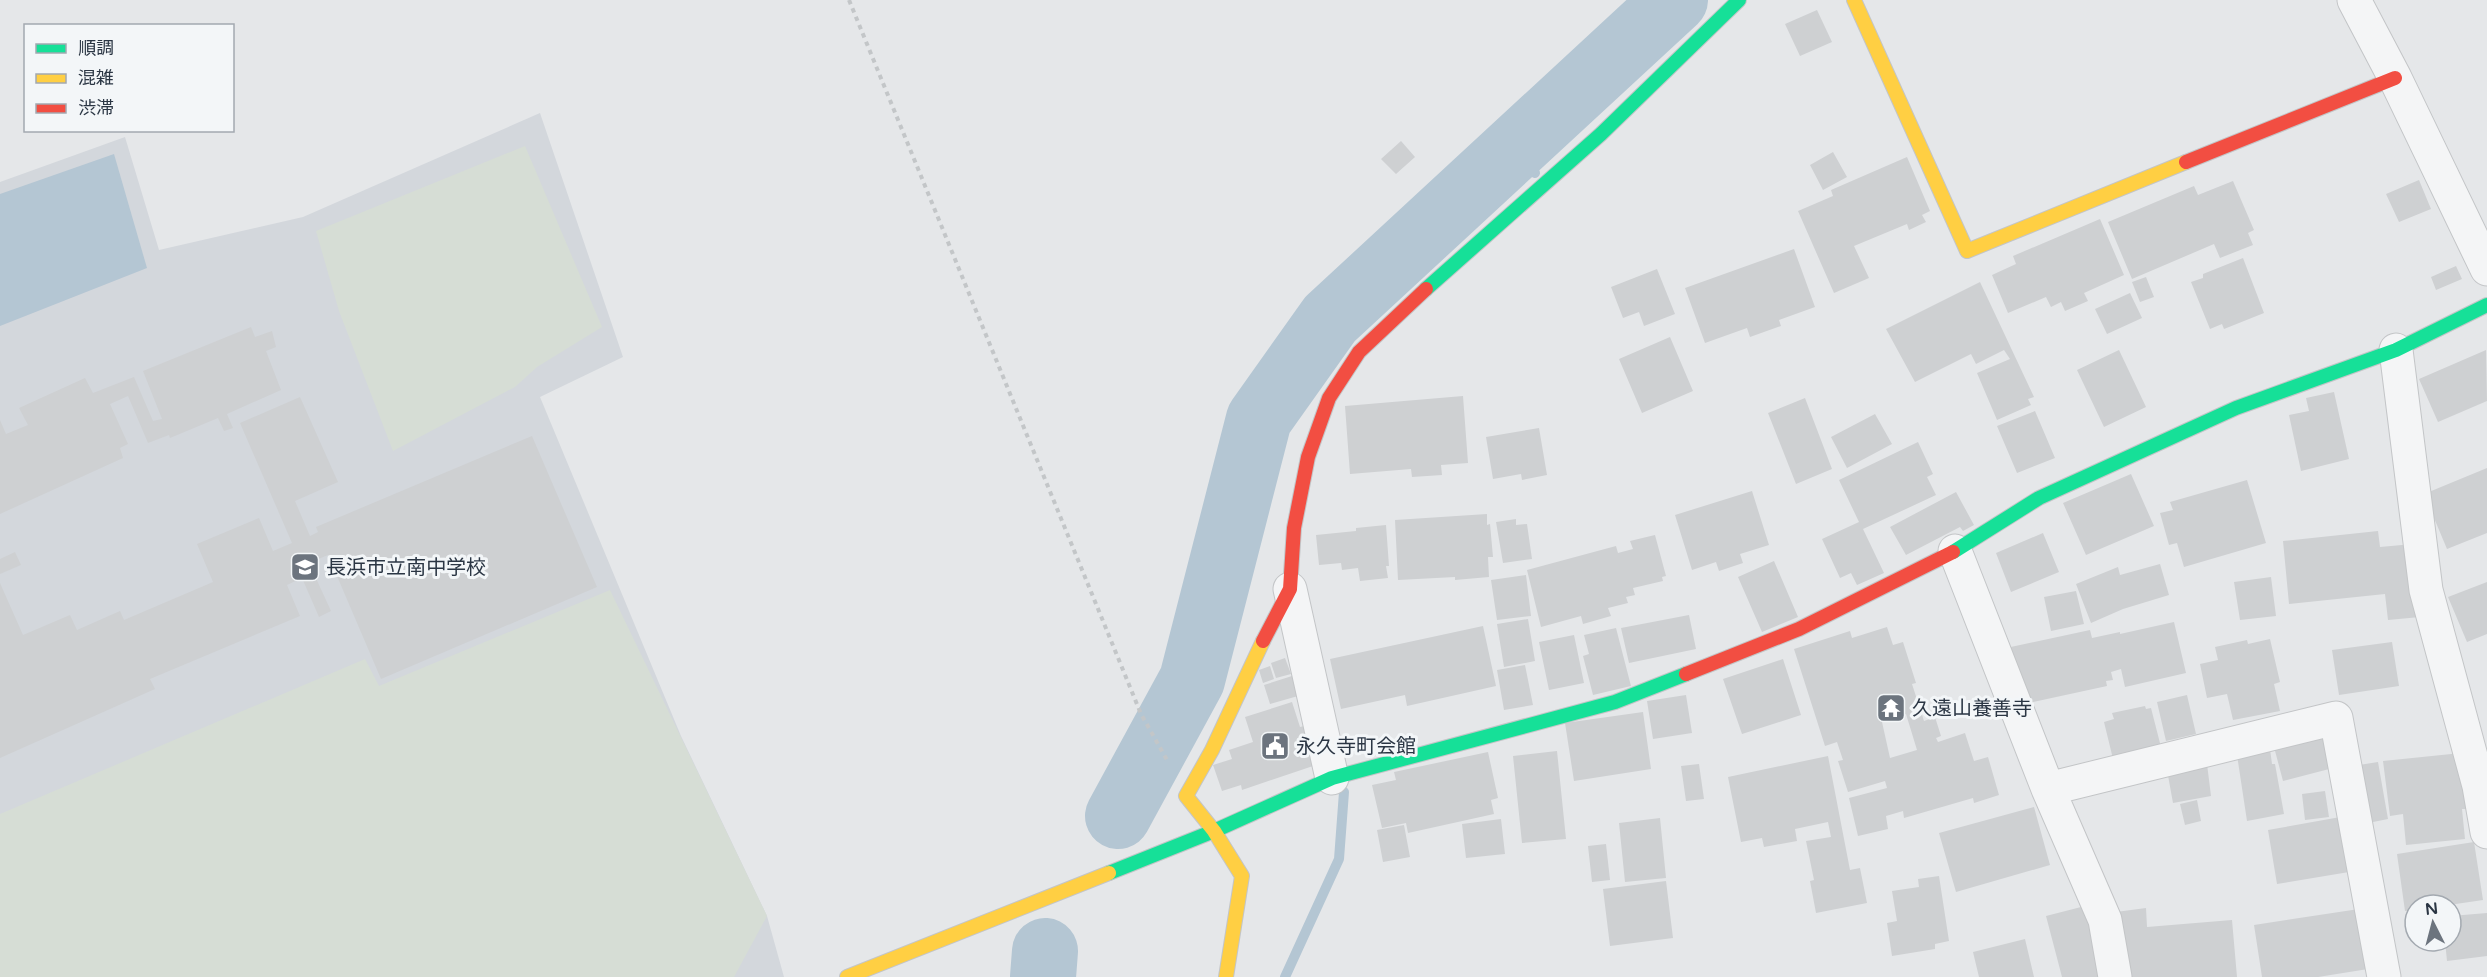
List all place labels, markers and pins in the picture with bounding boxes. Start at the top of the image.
school or university icon: 長浜市立南中学校 [289,551,321,583]
place label: 長浜市立南中学校 [326,556,486,580]
temple icon: 久遠山養善寺 [1875,692,1907,724]
place label: 久遠山養善寺 [1912,697,2032,721]
public building icon: 永久寺町会館 [1259,730,1291,762]
place label: 永久寺町会館 [1296,735,1416,759]

